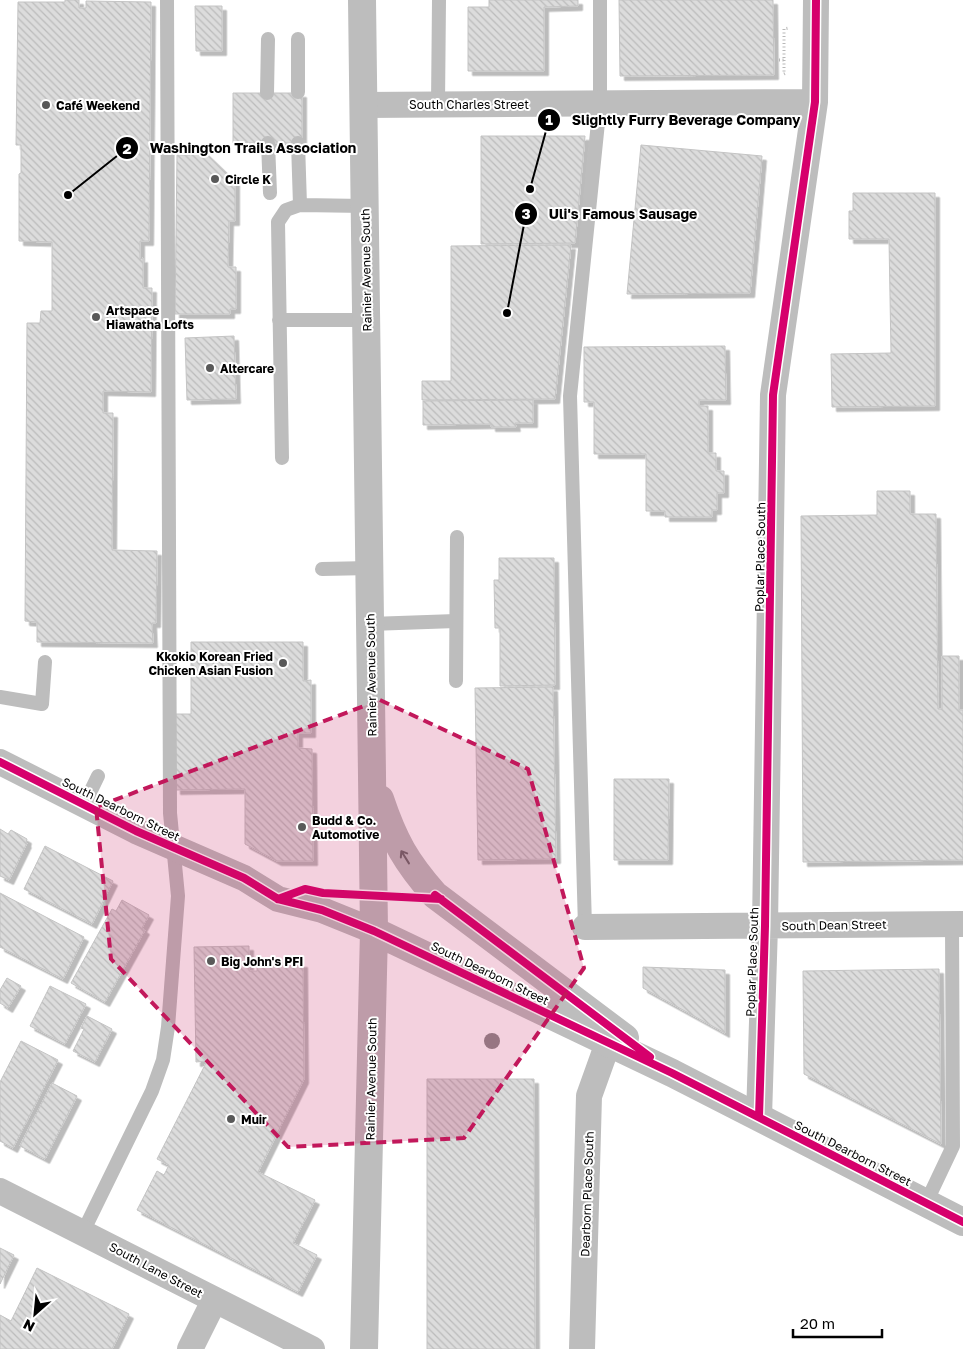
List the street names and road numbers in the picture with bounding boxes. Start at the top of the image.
street label: South Charles Street [409,97,529,112]
street label: Rainier Avenue South [357,208,375,332]
street label: Poplar Place South [752,502,768,612]
street label: Rainier Avenue South [362,613,380,737]
street label: South Dearborn Street [60,774,183,844]
street label: Poplar Place South [743,907,761,1017]
street label: South Dean Street [781,917,887,933]
street label: South Dearborn Street [429,938,552,1008]
street label: Rainier Avenue South [362,1017,380,1141]
street label: South Dearborn Street [792,1117,914,1189]
street label: Dearborn Place South [577,1131,597,1257]
street label: South Lane Street [107,1239,206,1301]

